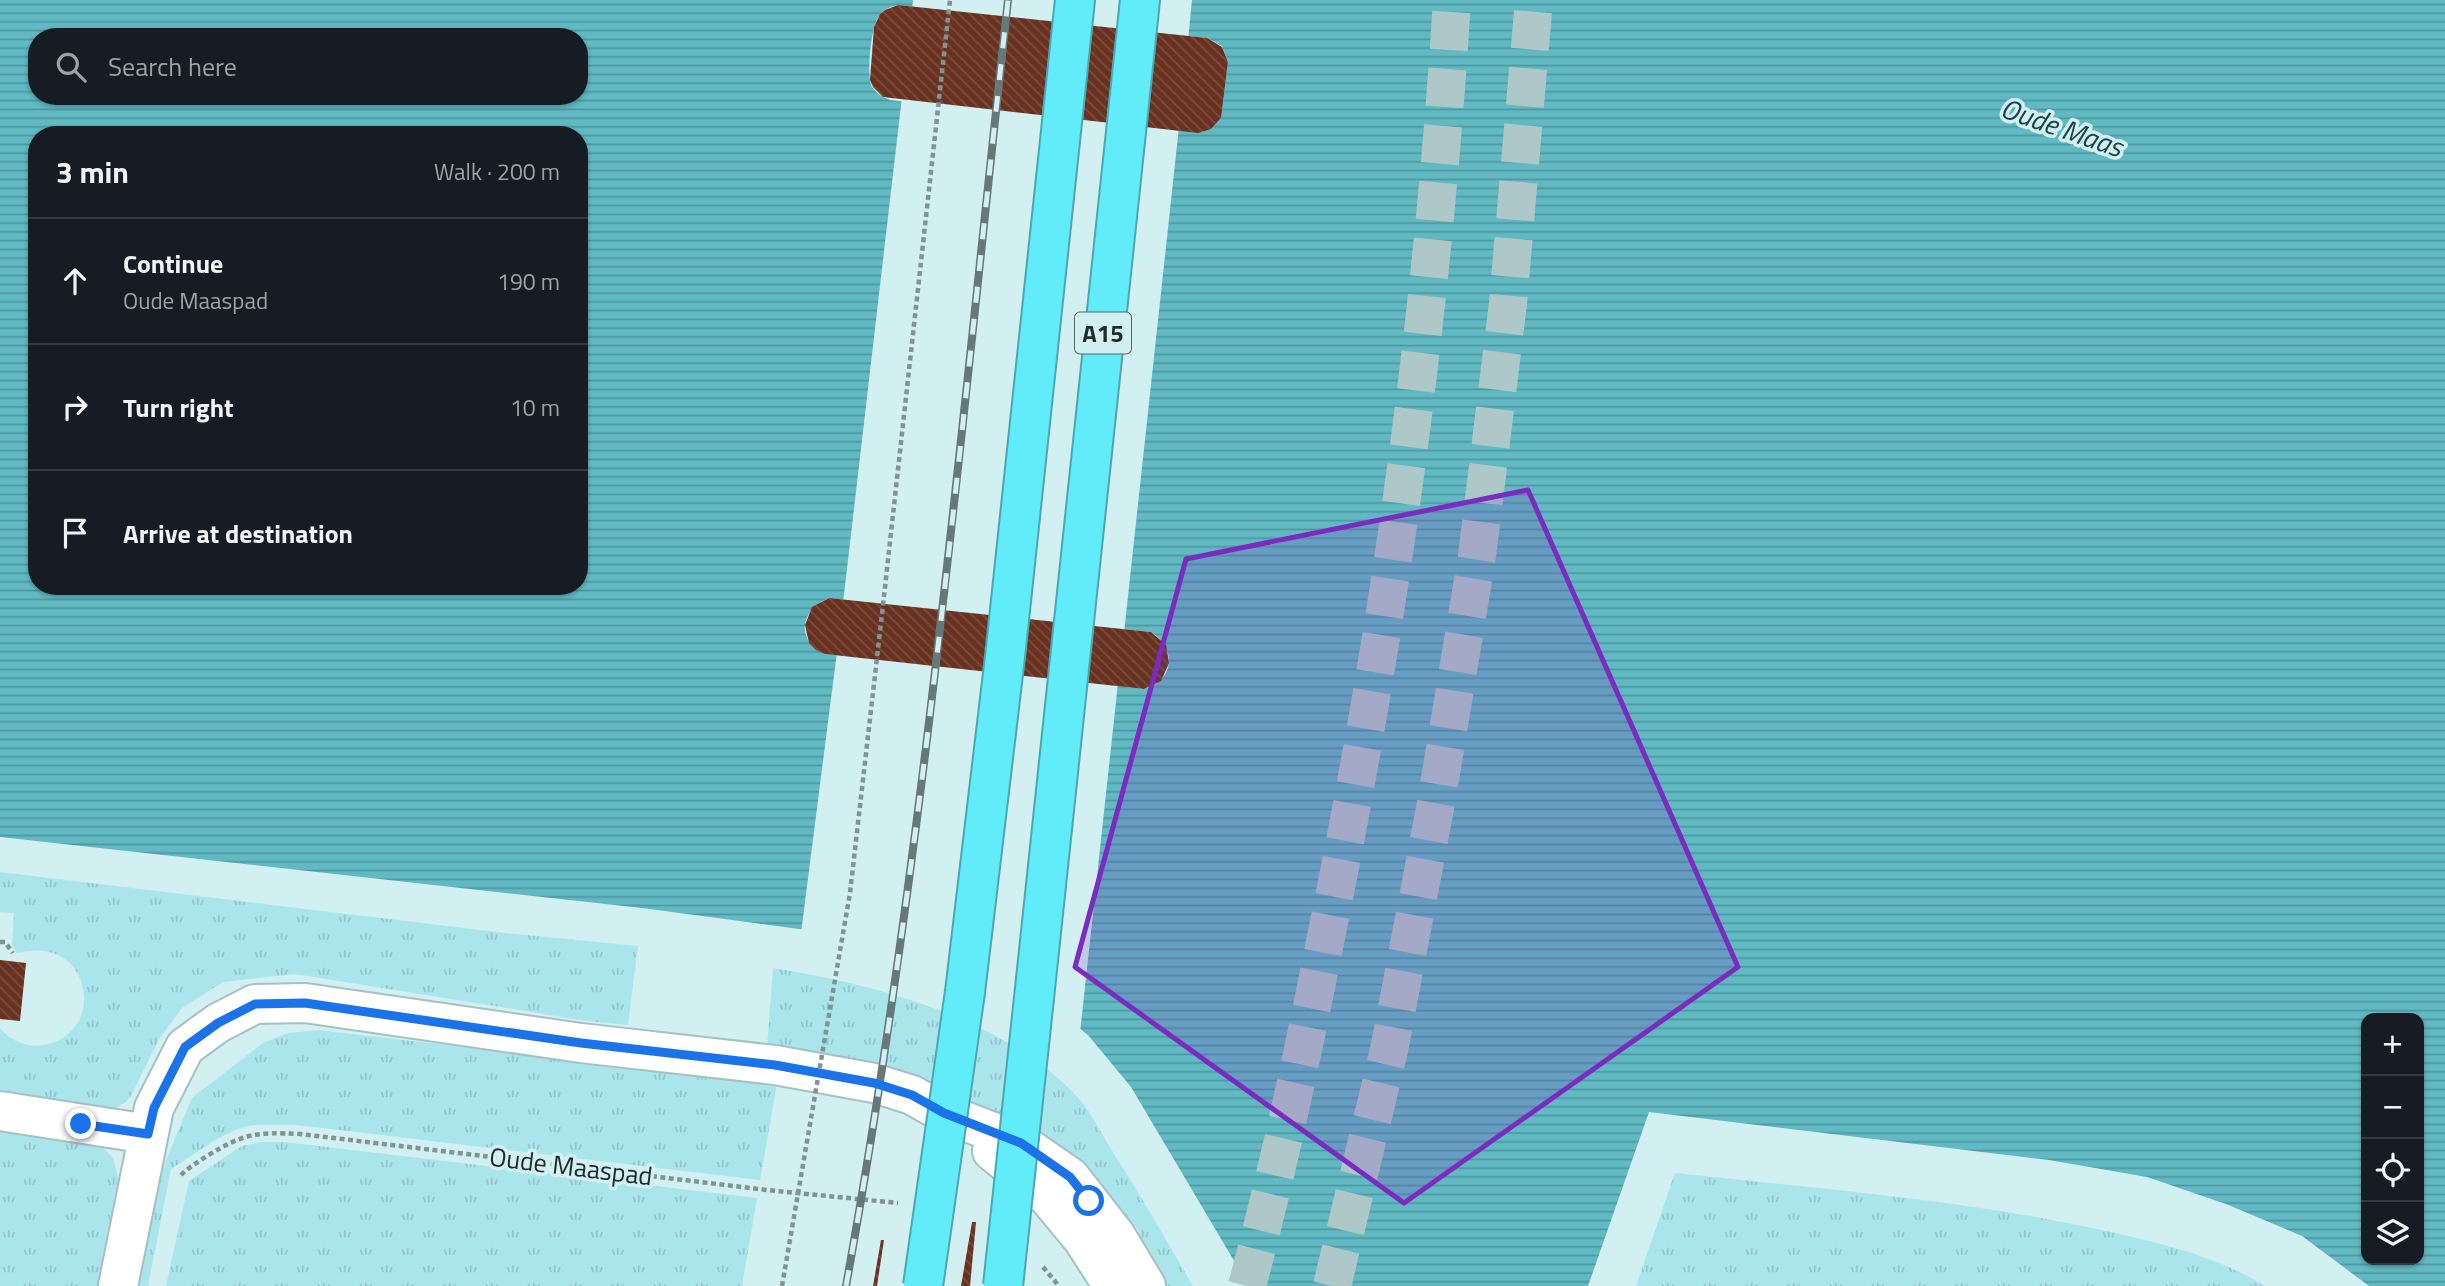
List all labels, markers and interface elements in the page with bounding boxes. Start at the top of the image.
search box [28,28,588,105]
text: Search here [108,47,237,86]
icon: search [52,48,90,86]
water label: Oude Maas [1995,86,2131,169]
text: 3 min [56,149,129,195]
text: Walk · 200 m [434,154,560,189]
text: Continue [123,244,223,283]
icon: ahead [56,262,94,300]
text: 190 m [497,264,560,299]
text: Oude Maaspad [123,283,268,318]
road number: A15 [1075,312,1131,354]
icon: right [56,388,94,426]
text: Turn right [123,388,234,427]
text: 10 m [510,390,560,425]
icon: arrive [56,514,94,552]
text: Arrive at destination [123,514,353,553]
map controls [2361,1013,2424,1265]
button: + [2361,1013,2424,1076]
button: − [2361,1076,2424,1139]
route end [65,1108,96,1139]
street label: Oude Maaspad [487,1137,655,1195]
button: locate [2361,1139,2424,1202]
route start [1073,1185,1104,1216]
button: layers [2361,1202,2424,1265]

